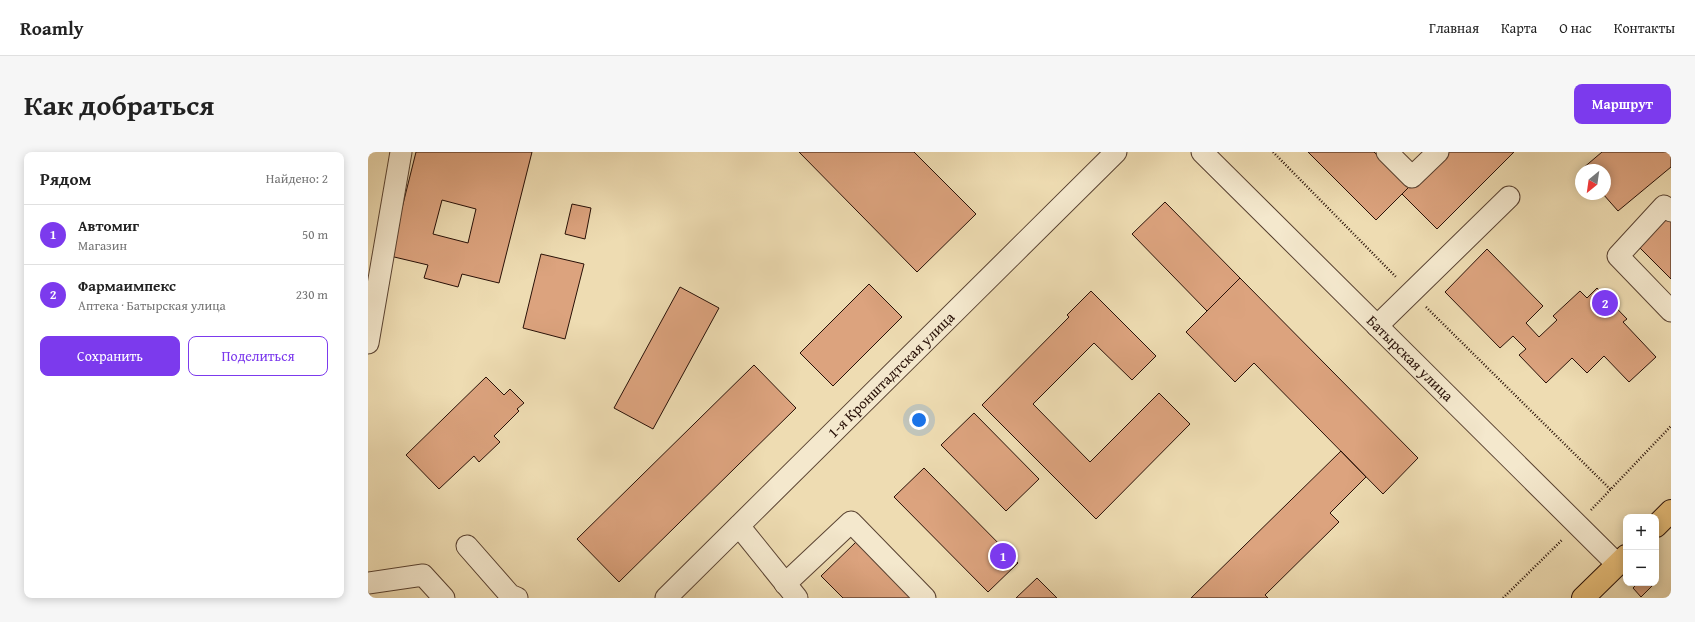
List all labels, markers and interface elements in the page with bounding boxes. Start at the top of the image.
text: Roamly [20,14,84,42]
text: Главная [1429,18,1479,38]
text: Карта [1501,18,1537,38]
text: О нас [1559,18,1592,38]
text: Контакты [1614,18,1675,38]
text: Как добраться [24,84,214,125]
button: Маршрут [1574,84,1671,124]
north arrow [1575,164,1611,200]
text: Рядом [40,166,91,191]
text: Найдено: 2 [266,169,328,188]
text: Автомиг [78,215,139,236]
text: 1 [50,225,56,244]
text: 50 m [302,225,328,244]
text: Магазин [78,236,127,255]
text: Фармаимпекс [78,275,176,296]
text: 2 [50,285,56,304]
text: 230 m [296,285,328,304]
pin: 2 [1592,288,1618,318]
text: Аптека · Батырская улица [78,296,226,315]
street label: 1-я Кронштадтская улица [823,306,960,442]
street label: Батырская улица [1362,310,1459,407]
button: Сохранить [40,336,180,376]
button: Поделиться [188,336,328,376]
your location [909,410,929,430]
map controls [1623,514,1659,586]
button: + [1623,514,1659,550]
pin: 1 [990,541,1016,571]
button: − [1623,550,1659,586]

